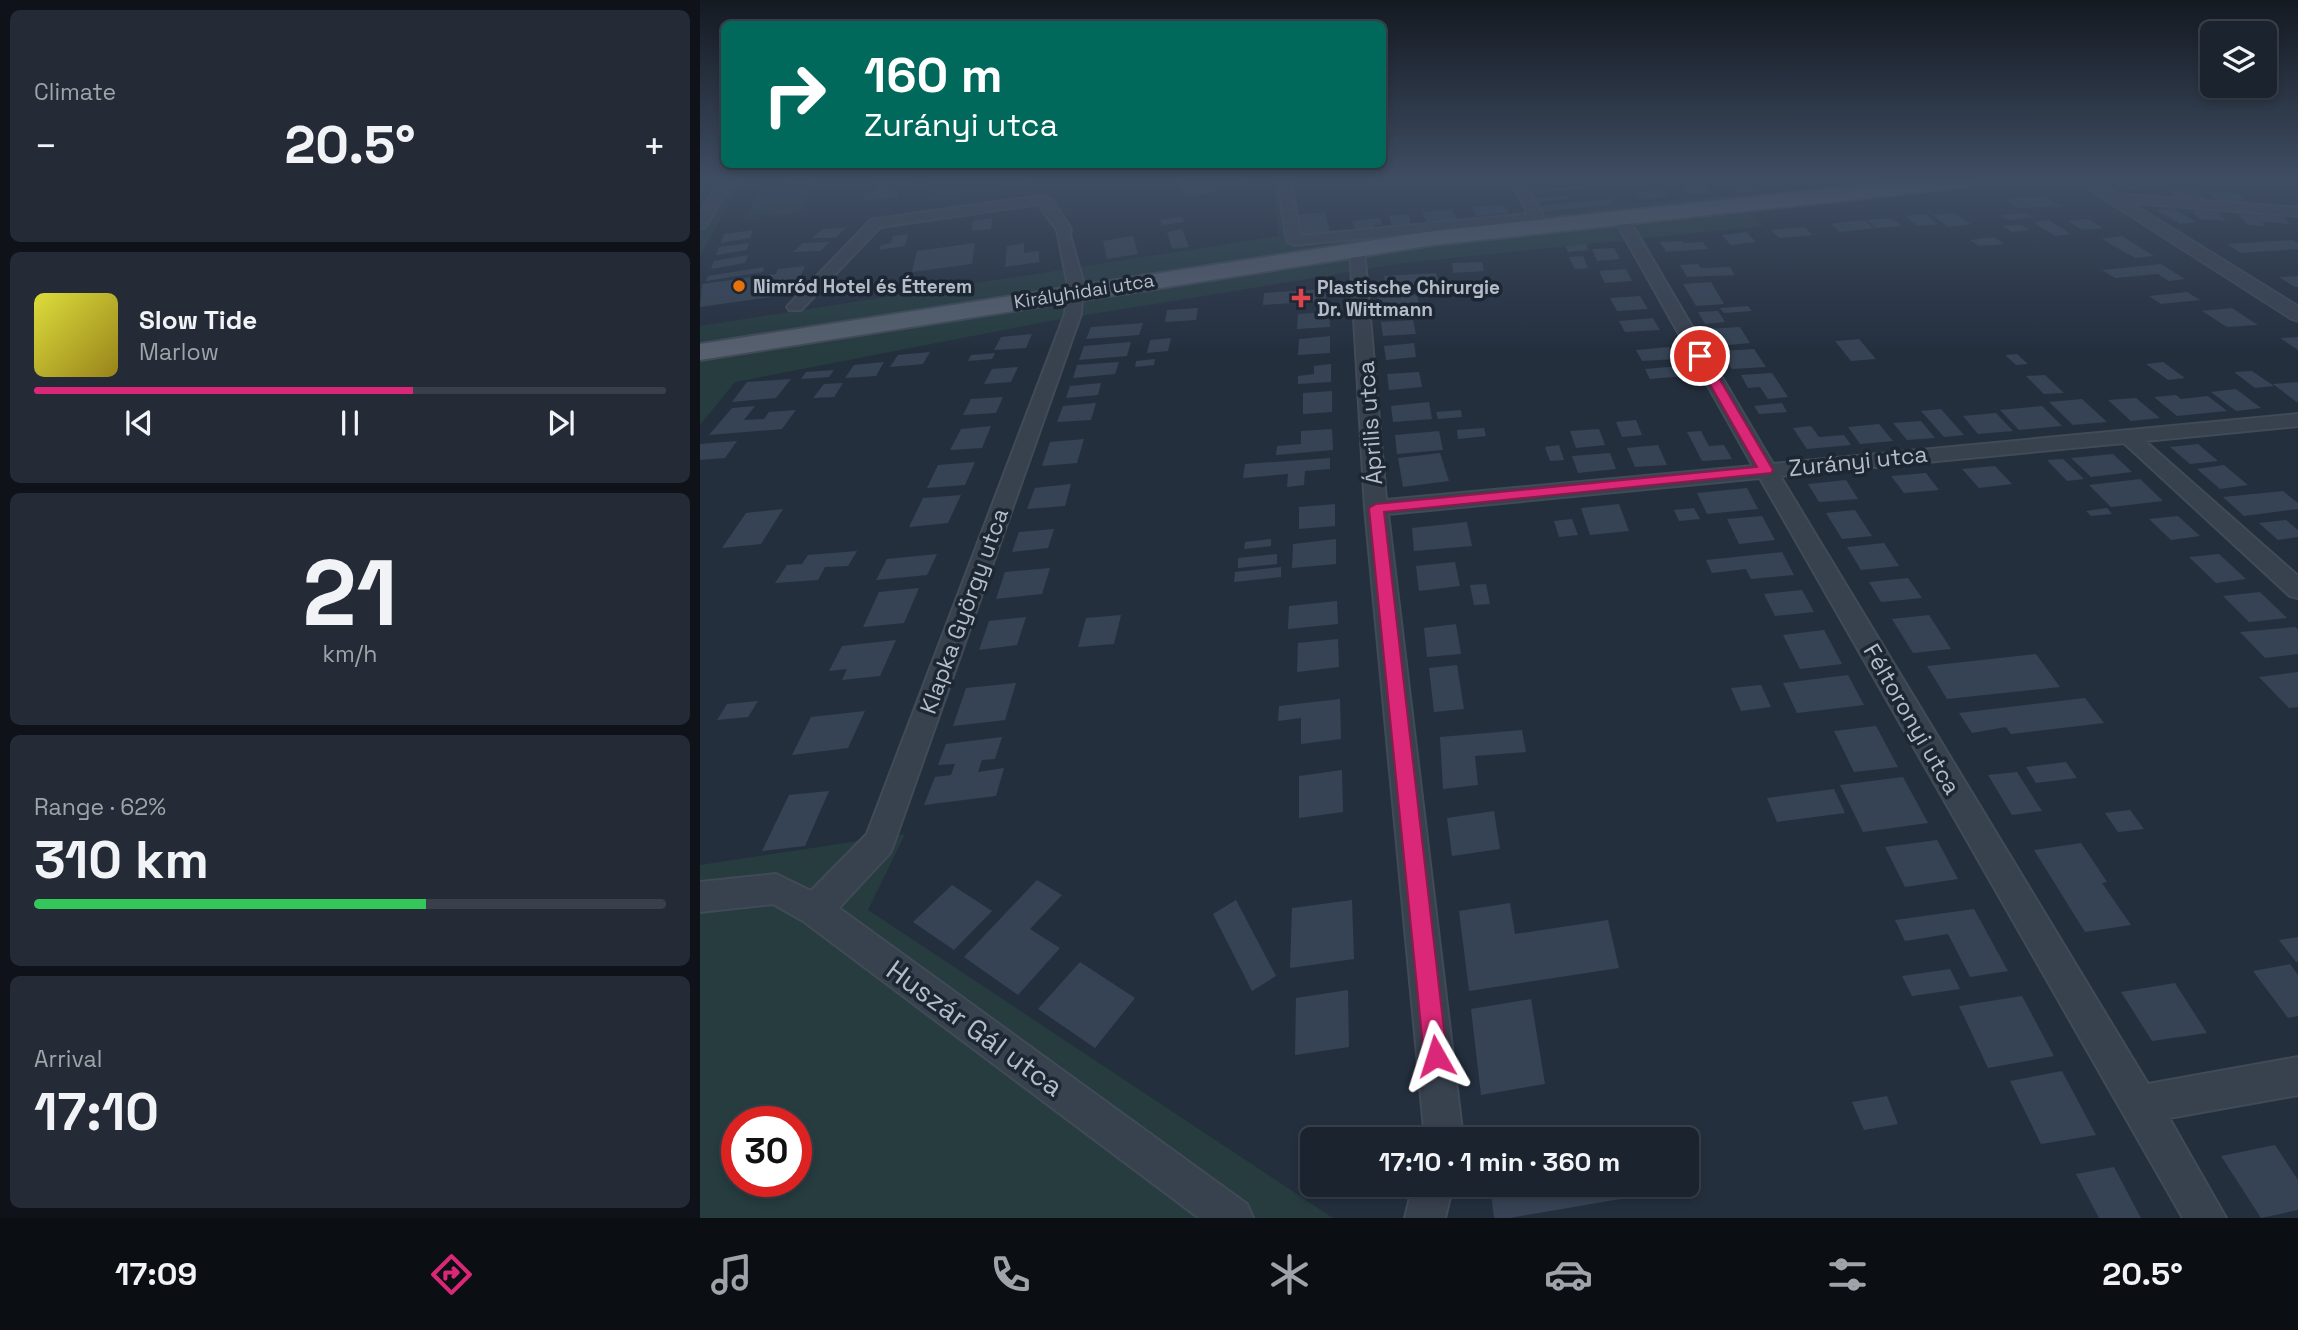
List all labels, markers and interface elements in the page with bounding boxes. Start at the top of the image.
map controls [2200,21,2277,98]
button: layers [2200,21,2277,98]
text: 160 m [864,44,1002,106]
icon: right [749,49,840,140]
text: Climate [34,77,116,107]
text: Zurányi utca [864,105,1058,145]
text: 20.5° [284,112,416,178]
text: − [34,122,58,170]
text: + [642,122,666,170]
street label: Királyhidai utca [1012,268,1156,314]
place label: Nimród Hotel és Étterem [753,274,972,299]
place label: Plastische Chirurgie Dr. Wittmann [1317,275,1500,322]
marker: Nimród Hotel és Étterem [731,278,747,294]
marker: Plastische Chirurgie Dr. Wittmann [1291,288,1311,308]
text: Slow Tide [139,303,257,337]
pin [1670,326,1730,386]
text: Marlow [139,337,219,367]
icon: arrive [1681,337,1719,375]
street label: Április utca [1351,360,1389,486]
icon: previous [120,404,158,442]
icon: pause [331,404,369,442]
icon: next [542,404,580,442]
street label: Zurányi utca [1787,439,1929,483]
street label: Klapka György utca [913,504,1015,718]
text: 21 [302,535,398,652]
street label: Féltoronyi utca [1857,638,1967,800]
text: km/h [323,639,377,669]
text: Range · 62% [34,792,166,822]
text: 310 km [34,827,209,893]
street label: Huszár Gál utca [880,952,1070,1104]
position arrow [1399,1019,1473,1093]
text: Arrival [34,1044,102,1074]
text: 17:10 [34,1079,159,1145]
speed limit sign: 30 [721,1106,812,1197]
text: 17:10 · 1 min · 360 m [1379,1145,1620,1179]
icon: directions [427,1250,476,1299]
icon: music [707,1250,756,1299]
icon: phone [986,1250,1035,1299]
icon: climate [1265,1250,1314,1299]
icon: car [1544,1250,1593,1299]
icon: filters [1823,1250,1872,1299]
text: 17:09 [115,1254,197,1294]
text: 20.5° [2102,1254,2183,1294]

